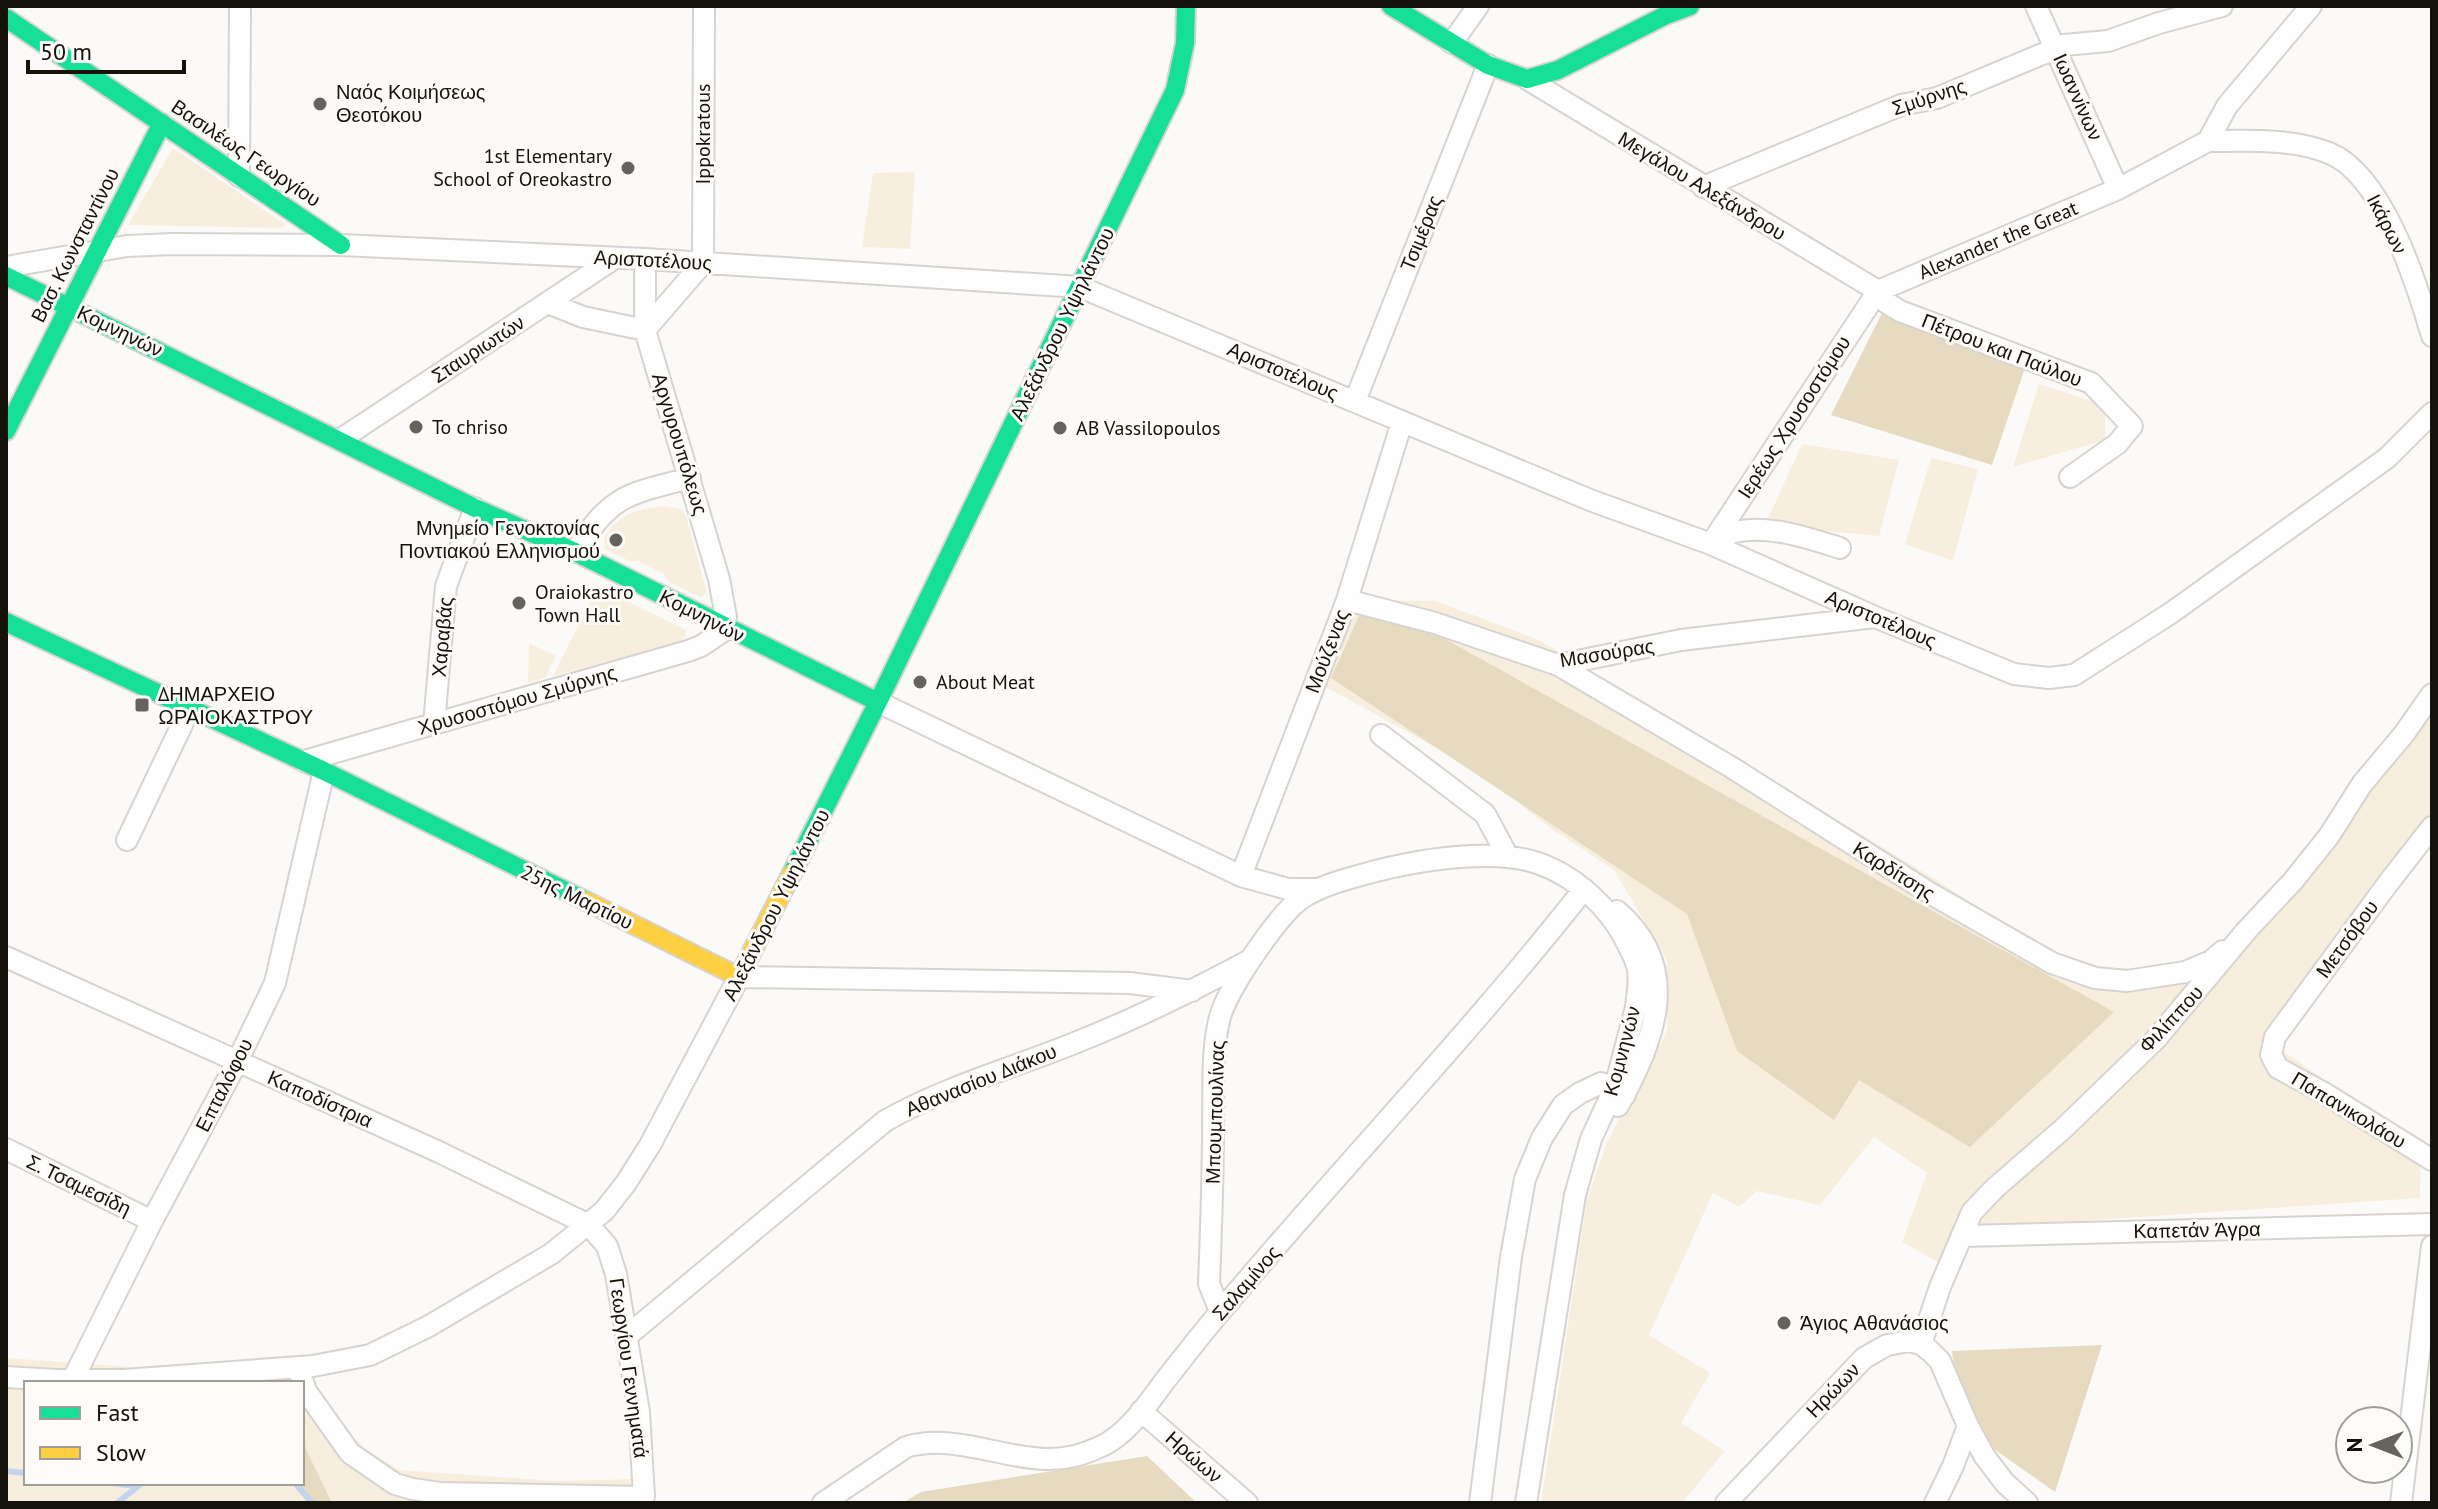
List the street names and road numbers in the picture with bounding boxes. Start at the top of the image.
street label: Ιωαννίνων [2047,49,2109,145]
street label: Σμύρνης [1889,73,1970,121]
street label: Ippokratous [690,84,716,184]
street label: Βασιλέως Γεωργίου [166,93,326,213]
street label: Μεγάλου Αλεξάνδρου [1613,126,1791,246]
street label: Βασ. Κωνσταντίνου [25,163,125,327]
street label: Ικάρων [2361,190,2413,258]
street label: Τσιμέρας [1394,191,1448,275]
street label: Alexander the Great [1914,195,2082,285]
street label: Αλεξάνδρου Υψηλάντου [1004,223,1120,425]
street label: Αριστοτέλους [593,244,713,276]
street label: Κομνηνών [73,299,167,363]
street label: Πέτρου και Παύλου [1918,307,2086,393]
street label: Σταυριωτών [427,309,529,389]
street label: Ιερέως Χρυσοστόμου [1732,331,1856,503]
street label: Αριστοτέλους [1224,336,1343,406]
street label: Αργυρουπόλεως [646,370,714,519]
street label: Κομνηνών [655,584,749,648]
street label: Αριστοτέλους [1822,584,1941,654]
street label: Χαραβάς [426,595,458,678]
street label: Μούζενας [1299,605,1355,697]
street label: Μασούρας [1558,633,1656,673]
street label: Χρυσοστόμου Σμύρνης [415,659,620,741]
street label: Αλεξάνδρου Υψηλάντου [716,805,836,1005]
street label: Καρδίτσης [1848,836,1940,907]
street label: 25ης Μαρτίου [517,859,637,935]
street label: Μετσόβου [2310,895,2384,983]
street label: Φιλίππου [2133,980,2209,1058]
street label: Κομνηνών [1598,1003,1646,1099]
street label: Επταλόφου [189,1034,259,1136]
street label: Αθανασίου Διάκου [902,1038,1060,1122]
street label: Μπουμπουλίνας [1199,1039,1231,1184]
street label: Καποδίστρια [263,1064,377,1134]
street label: Παπανικολάου [2287,1066,2411,1154]
street label: Σ. Τσαμεσίδη [22,1148,136,1222]
street label: Καπετάν Άγρα [2133,1216,2261,1244]
street label: Σαλαμίνος [1206,1240,1286,1326]
street label: Γεωργίου Γεννηματά [603,1276,655,1460]
street label: Ηρώων [1800,1357,1866,1423]
street label: Ηρώων [1160,1425,1228,1489]

